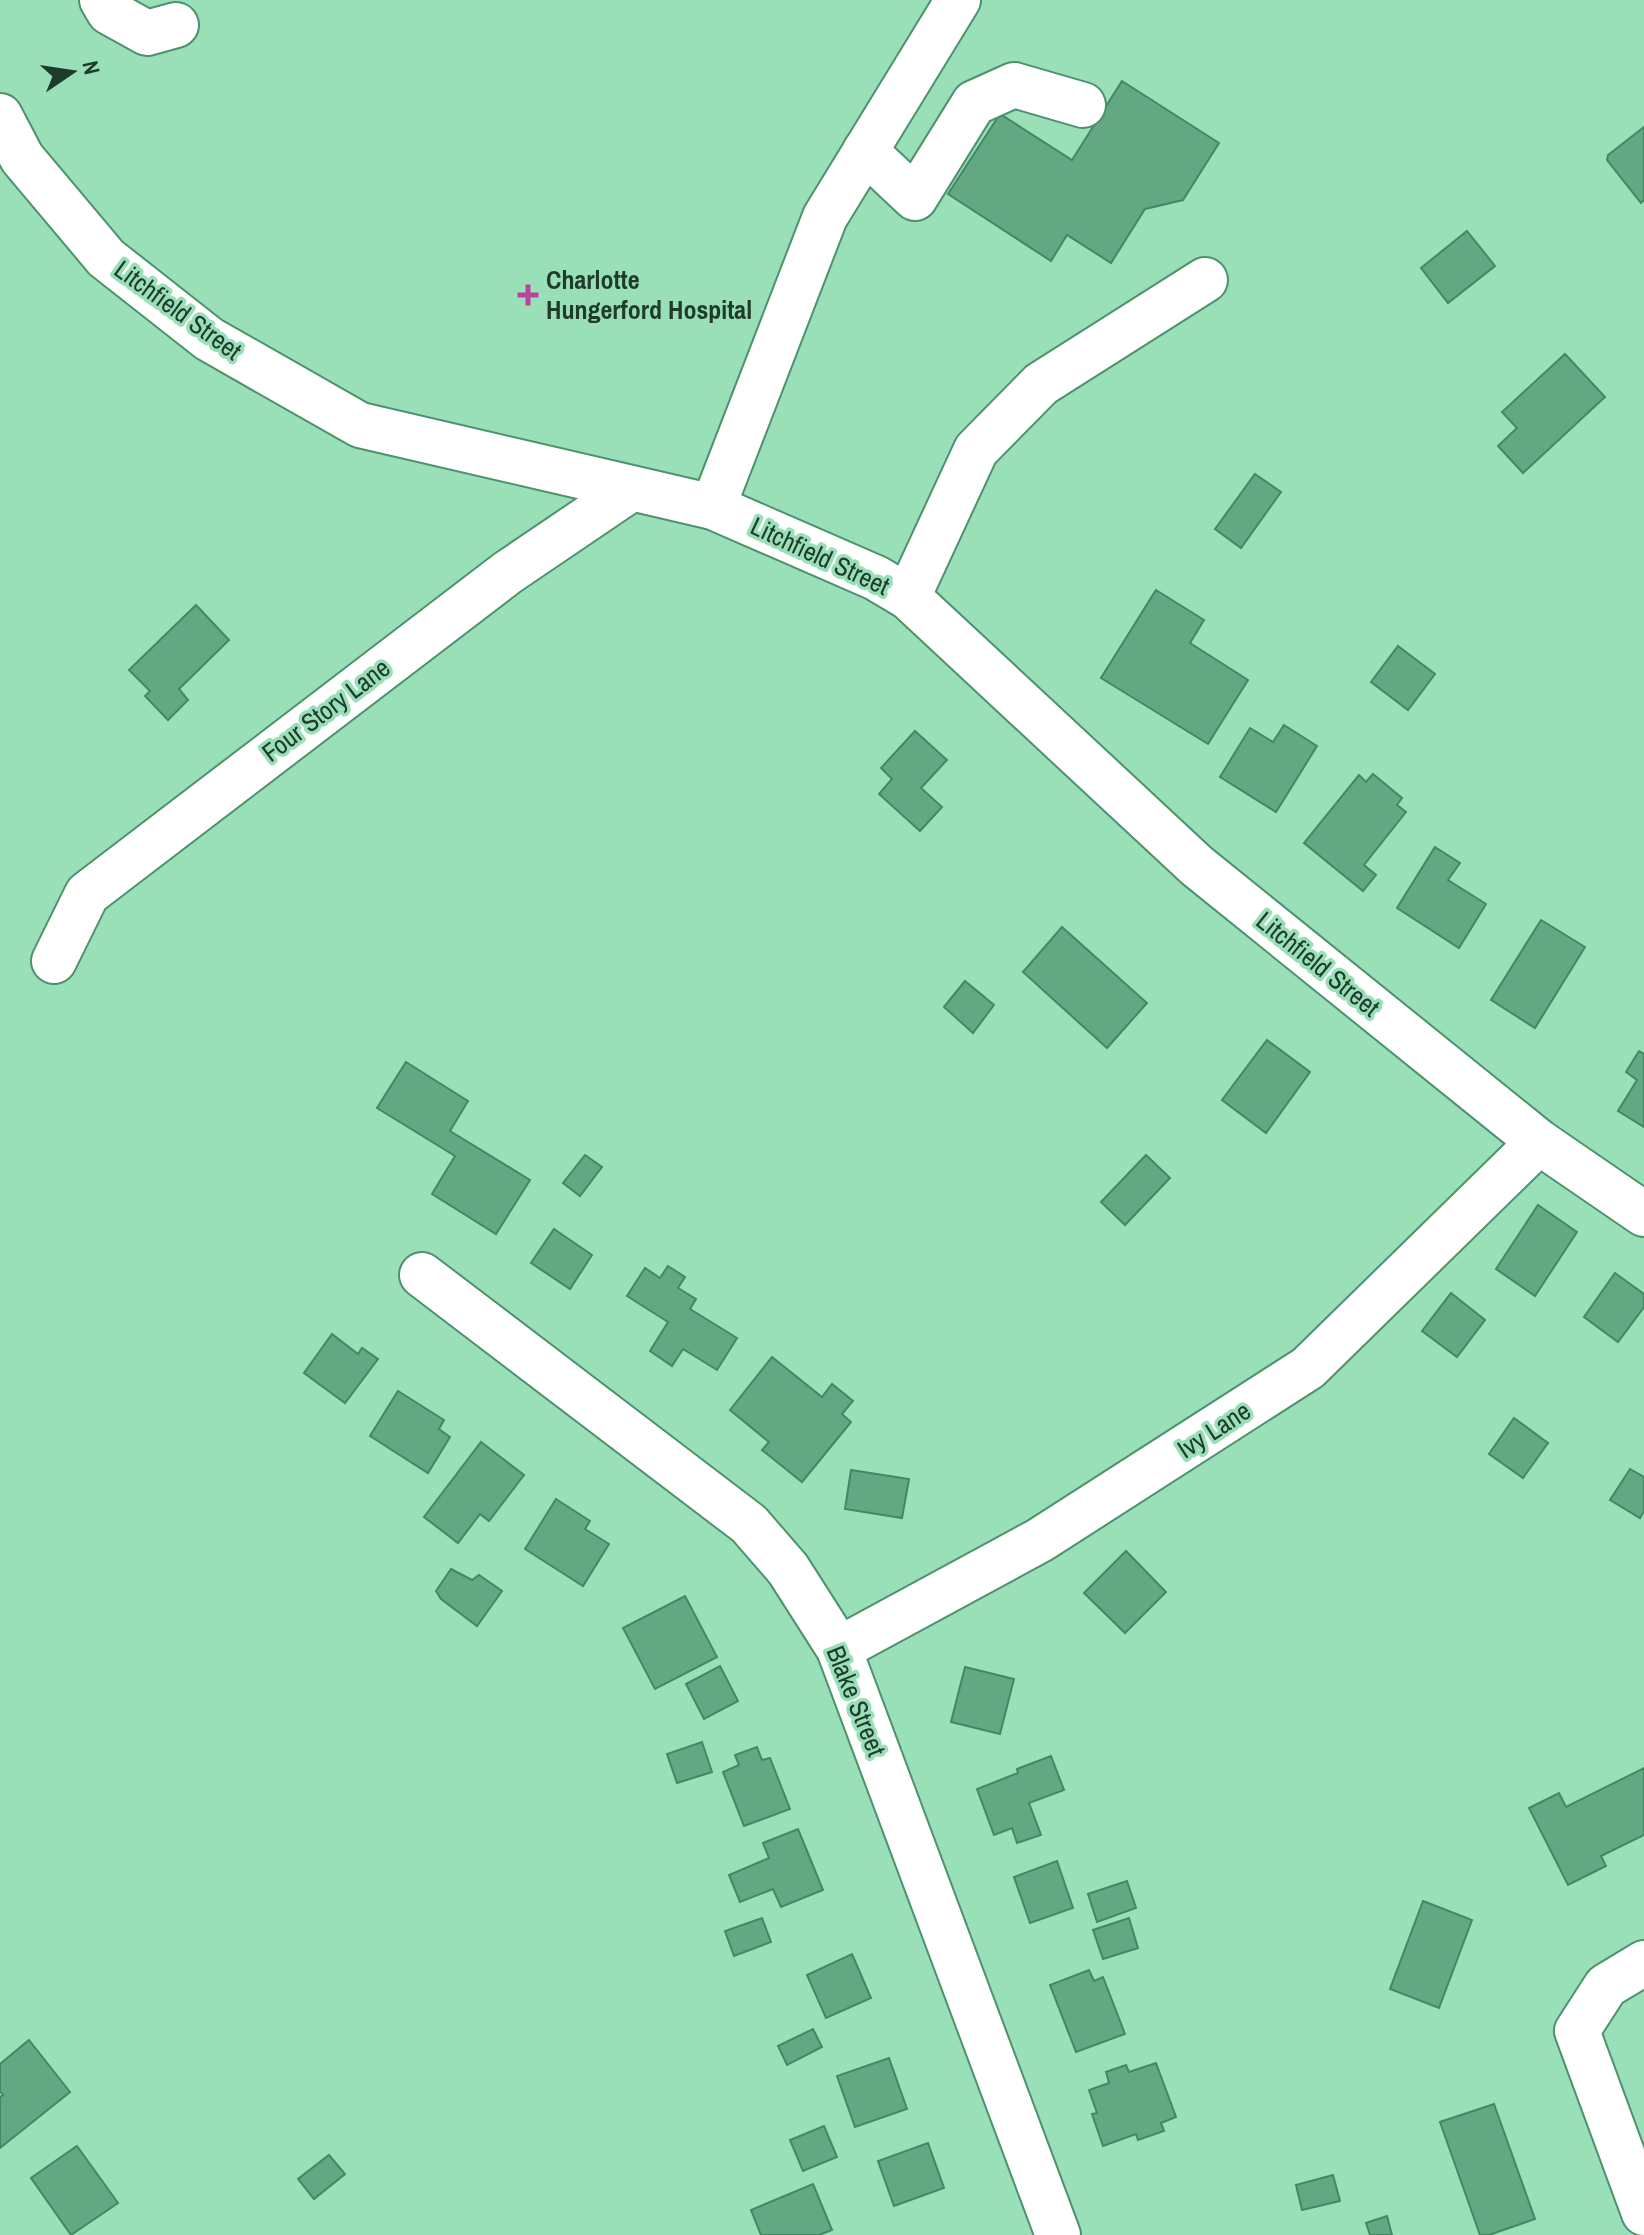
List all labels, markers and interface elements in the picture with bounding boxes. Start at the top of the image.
north arrow [32,32,112,112]
text: N [75,58,108,77]
street label: Litchfield Street [108,252,249,368]
place label: Charlotte Hungerford Hospital [546,262,752,327]
marker: Charlotte Hungerford Hospital [517,284,539,306]
street label: Litchfield Street [745,508,895,603]
street label: Four Story Lane [255,650,397,769]
street label: Litchfield Street [1249,903,1387,1024]
street label: Ivy Lane [1170,1393,1257,1466]
street label: Blake Street [818,1640,894,1761]

